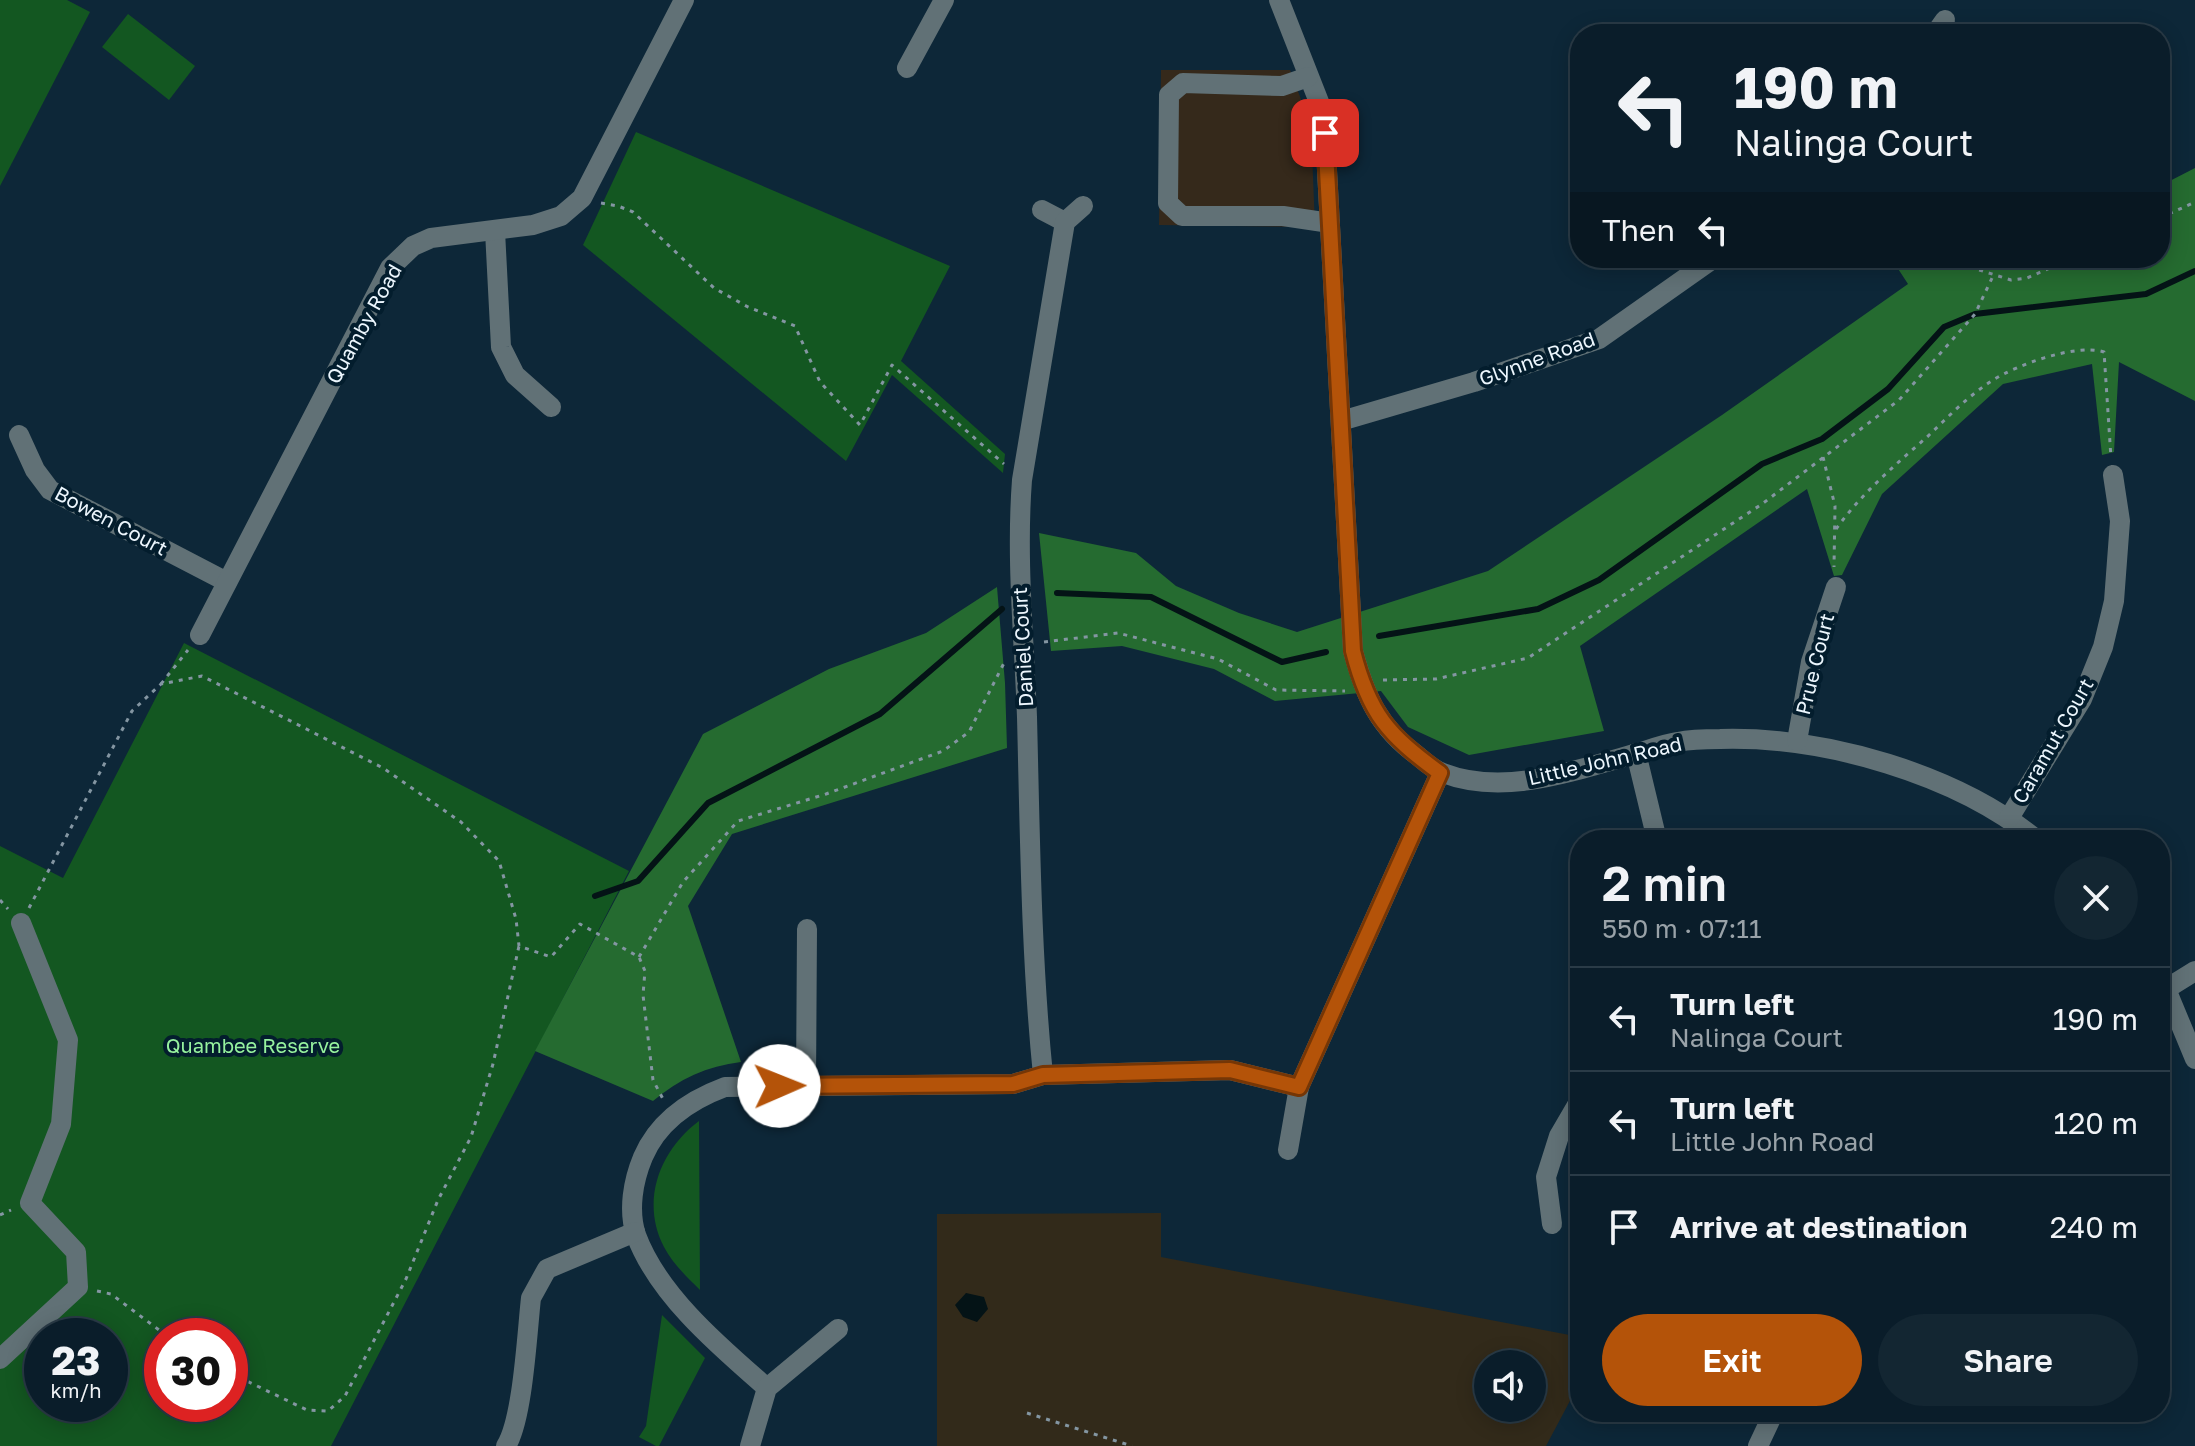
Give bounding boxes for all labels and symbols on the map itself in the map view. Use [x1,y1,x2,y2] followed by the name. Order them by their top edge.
[1291,99,1359,167] pin
[320,260,406,387] street label: Quamby Road
[1475,326,1598,390] street label: Glynne Road
[51,480,172,560] street label: Bowen Court
[1007,587,1037,708] street label: Daniel Court
[1790,611,1838,717] street label: Prue Court
[2007,674,2098,807] street label: Caramut Court
[1526,731,1684,789] street label: Little John Road
[166,1033,340,1057] park label: Quambee Reserve
[737,1044,821,1128] position arrow
[144,1318,248,1422] speed limit sign: 30

